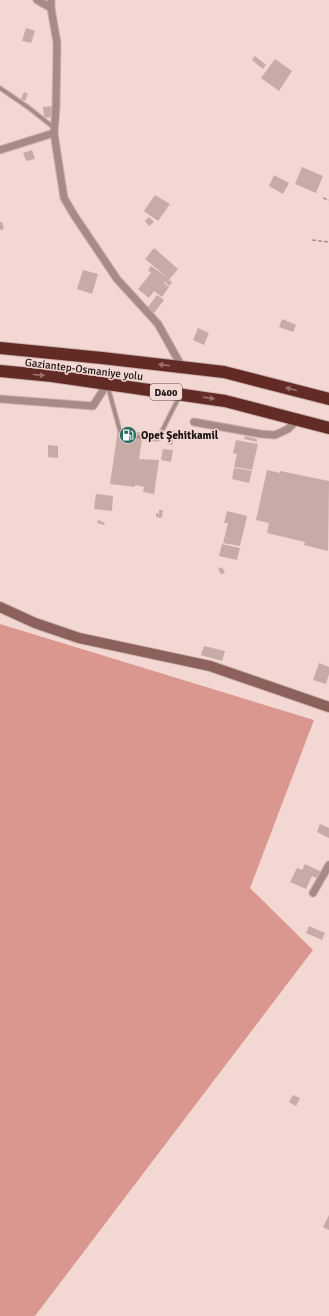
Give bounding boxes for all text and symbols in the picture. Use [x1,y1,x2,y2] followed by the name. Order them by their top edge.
[24,356,144,383] street label: Gaziantep-Osmaniye yolu
[158,362,170,368] one-way arrow
[33,372,45,378] one-way arrow
[150,384,182,400] road number: D400
[285,386,297,392] one-way arrow
[203,395,215,401] one-way arrow
[118,425,138,445] fuel station icon: Opet Şehitkamil
[141,429,219,442] place label: Opet Şehitkamil

